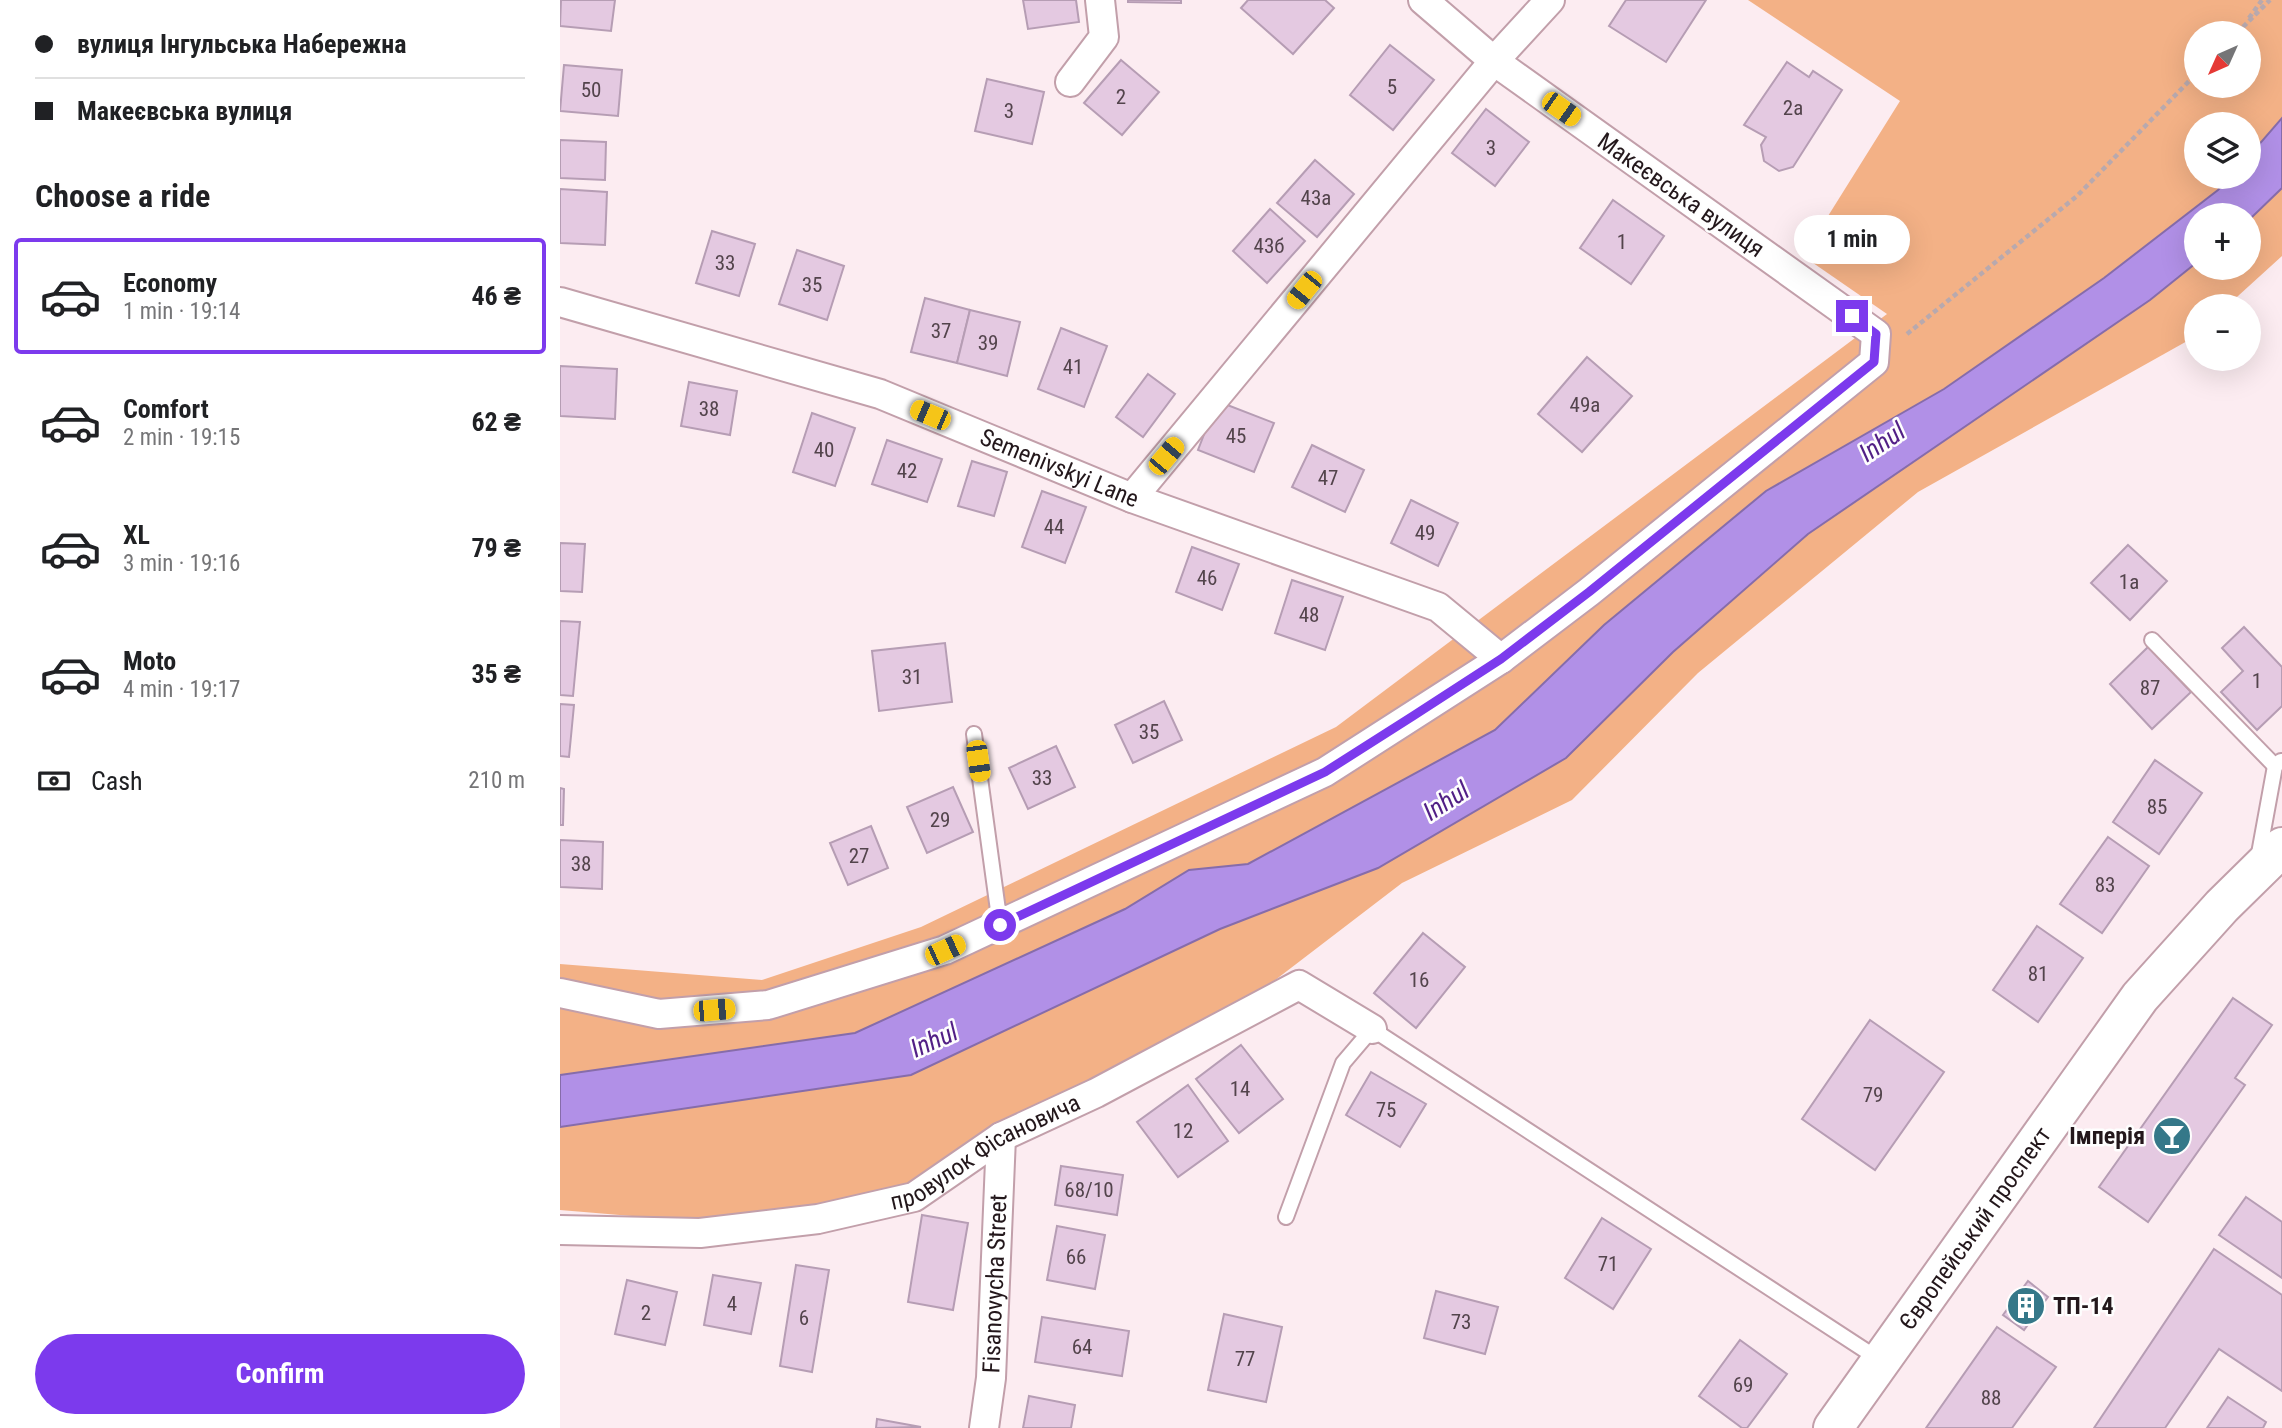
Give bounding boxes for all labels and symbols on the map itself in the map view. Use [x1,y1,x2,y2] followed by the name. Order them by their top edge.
[2184,21,2261,98] north arrow
[1387,75,1397,99] house number: 5
[581,78,601,102] house number: 50
[1116,85,1126,109] house number: 2
[1538,88,1585,130] car
[1783,96,1803,120] house number: 2а
[1004,99,1014,123] house number: 3
[1592,127,1770,263] street label: Макеєвська вулиця
[1486,136,1496,160] house number: 3
[1301,186,1331,210] house number: 43а
[1794,215,1910,264] callout: 1 min
[1617,230,1627,254] house number: 1
[1254,234,1284,258] house number: 43б
[715,251,735,275] house number: 33
[1283,267,1326,313] car
[802,273,822,297] house number: 35
[1836,300,1868,332] route end
[931,319,951,343] house number: 37
[978,331,998,355] house number: 39
[1063,355,1083,379] house number: 41
[1570,393,1600,417] house number: 49а
[699,397,719,421] house number: 38
[907,397,954,433] car
[1853,415,1912,468] water label: Inhul
[976,423,1142,513] street label: Semenivskyi Lane
[1226,424,1246,448] house number: 45
[1145,433,1188,479] car
[814,438,834,462] house number: 40
[897,459,917,483] house number: 42
[1318,466,1338,490] house number: 47
[1044,515,1064,539] house number: 44
[1415,521,1435,545] house number: 49
[1197,566,1217,590] house number: 46
[2119,570,2139,594] house number: 1а
[1299,603,1319,627] house number: 48
[902,665,922,689] house number: 31
[2252,669,2262,693] house number: 1
[2140,676,2160,700] house number: 87
[1139,720,1159,744] house number: 35
[965,739,992,783] car
[1032,766,1052,790] house number: 33
[1417,775,1476,827] water label: Inhul
[2147,795,2167,819] house number: 85
[930,808,950,832] house number: 29
[849,844,869,868] house number: 27
[571,852,591,876] house number: 38
[2095,873,2115,897] house number: 83
[984,909,1016,941] route start
[922,932,969,968] car
[2028,962,2048,986] house number: 81
[1409,968,1429,992] house number: 16
[693,998,736,1022] car
[906,1016,963,1064] water label: Inhul
[1230,1077,1250,1101] house number: 14
[1863,1083,1883,1107] house number: 79
[888,1088,1084,1216] street label: провулок Фісановича
[1376,1098,1396,1122] house number: 75
[2151,1115,2193,1157] bar icon: Імперія
[1173,1119,1193,1143] house number: 12
[1893,1122,2057,1335] street label: Європейський проспект
[2069,1122,2145,1150] place label: Імперія
[1064,1178,1114,1202] house number: 68/10
[977,1194,1013,1374] street label: Fisanovycha Street
[1066,1245,1086,1269] house number: 66
[1598,1252,1618,1276] house number: 71
[2005,1285,2047,1327] building icon: ТП-14
[727,1292,737,1316] house number: 4
[2053,1292,2114,1320] place label: ТП-14
[641,1301,651,1325] house number: 2
[799,1306,809,1330] house number: 6
[1451,1310,1471,1334] house number: 73
[1072,1335,1092,1359] house number: 64
[1235,1347,1255,1371] house number: 77
[1733,1373,1753,1397] house number: 69
[1981,1386,2001,1410] house number: 88

